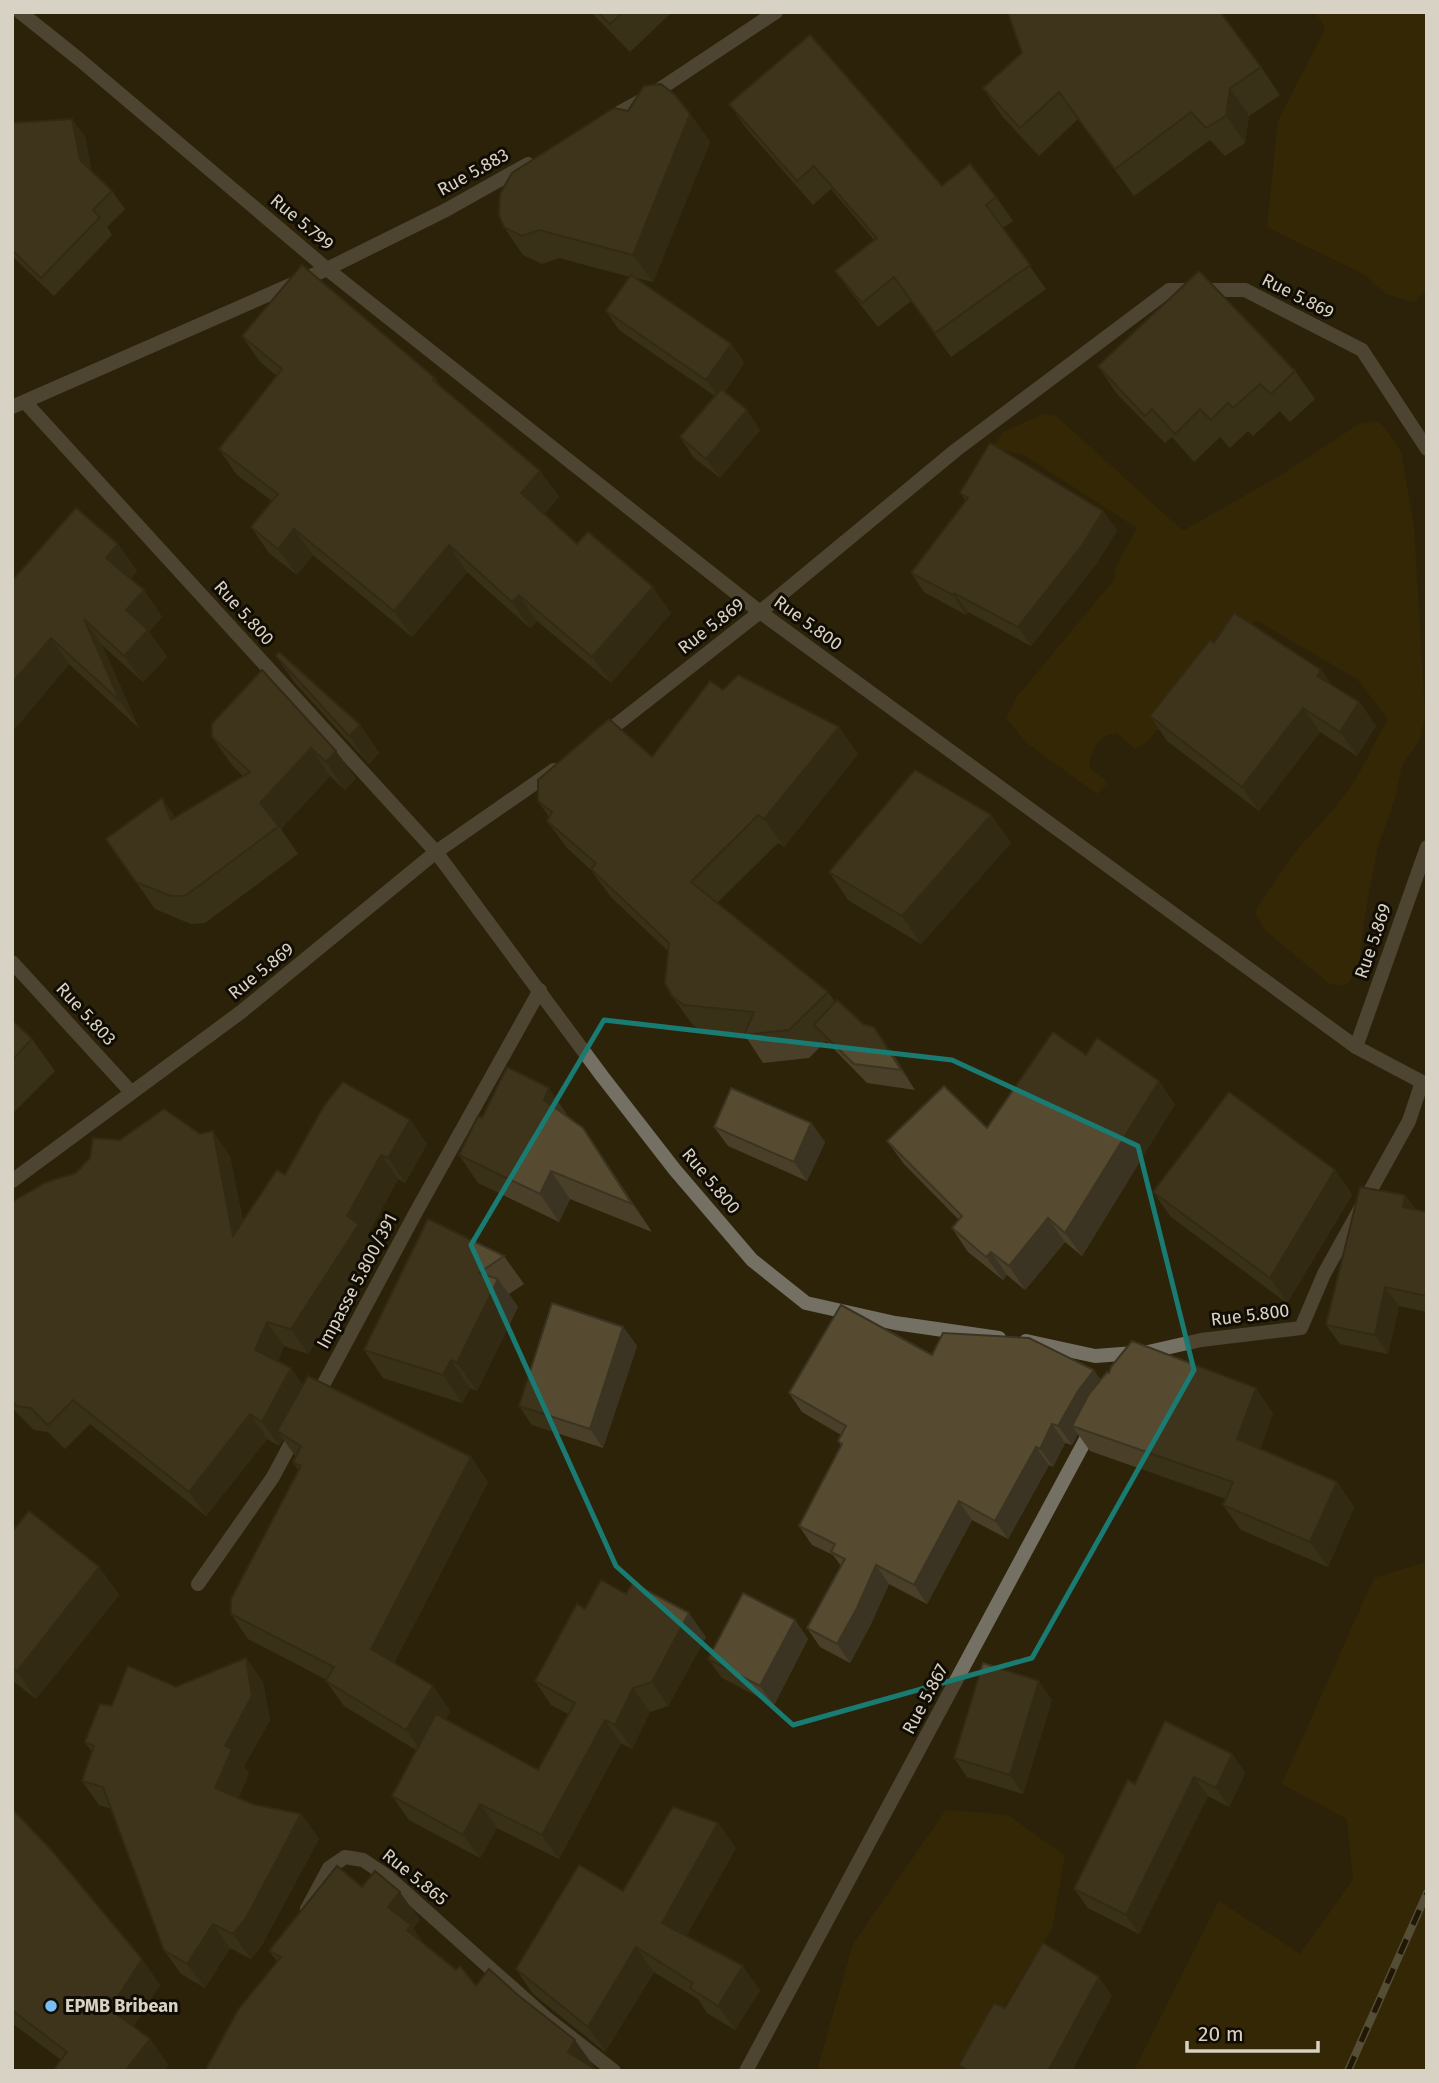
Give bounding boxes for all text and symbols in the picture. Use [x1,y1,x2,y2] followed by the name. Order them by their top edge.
[434,143,512,201] street label: Rue 5.883
[266,189,338,255] street label: Rue 5.799
[1258,268,1338,324] street label: Rue 5.869
[209,576,279,650] street label: Rue 5.800
[769,591,847,655] street label: Rue 5.800
[674,593,748,659] street label: Rue 5.869
[1350,901,1396,981] street label: Rue 5.869
[224,938,298,1004] street label: Rue 5.869
[51,978,121,1050] street label: Rue 5.803
[677,1144,745,1218] street label: Rue 5.800
[312,1210,402,1352] street label: Impasse 5.800/391
[1209,1299,1291,1331] street label: Rue 5.800
[897,1660,953,1738] street label: Rue 5.867
[378,1844,452,1910] street label: Rue 5.865
[65,1995,178,2017] place label: EPMB Bribean
[43,1998,59,2014] marker: EPMB Bribean
[1187,2010,1318,2054] scale bar
[1198,2021,1244,2047] text: 20 m

